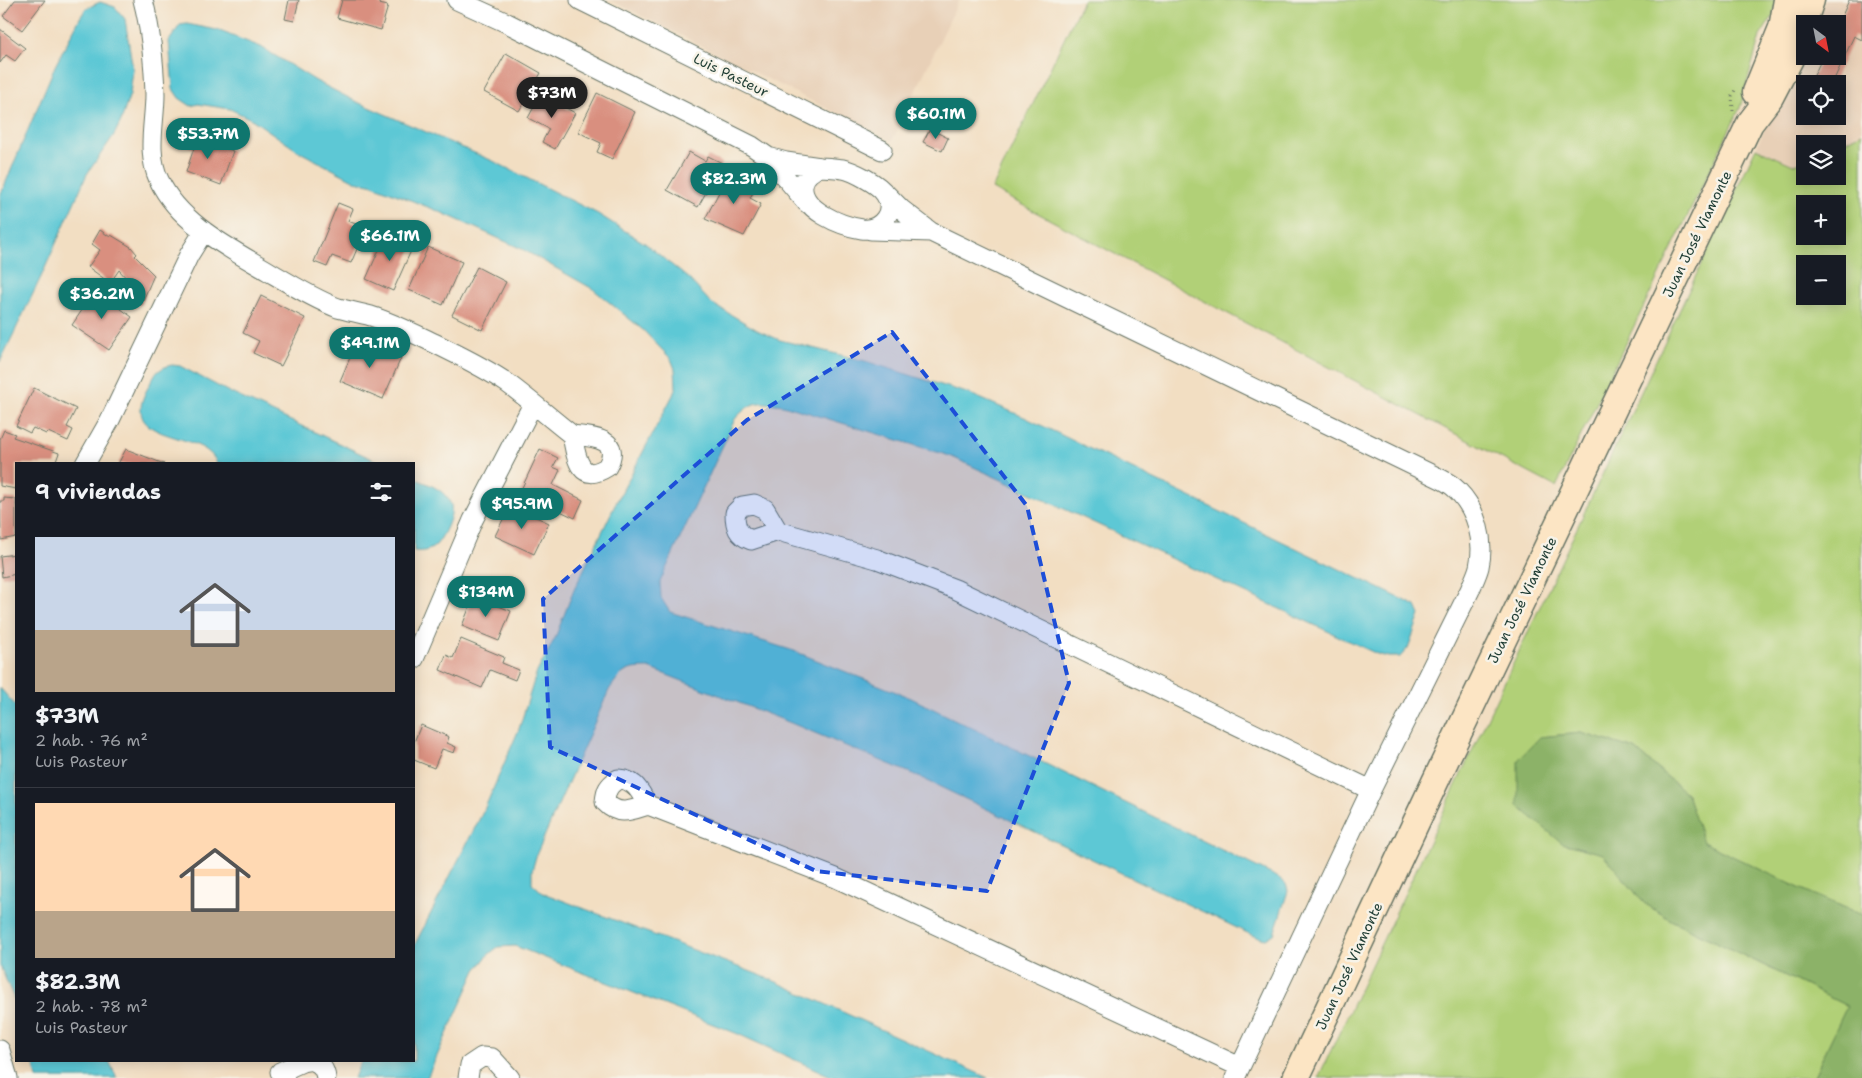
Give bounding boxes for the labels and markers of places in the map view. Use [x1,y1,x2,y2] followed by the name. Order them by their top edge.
[522,76,582,119] pin: $73M
[895,98,977,140] pin: $60.1M
[167,118,249,160] pin: $53.7M
[693,162,775,205] pin: $82.3M
[349,220,431,262] pin: $66.1M
[61,278,143,320] pin: $36.2M
[329,326,411,369] pin: $49.1M
[481,488,563,530] pin: $95.9M
[451,576,521,618] pin: $134M

